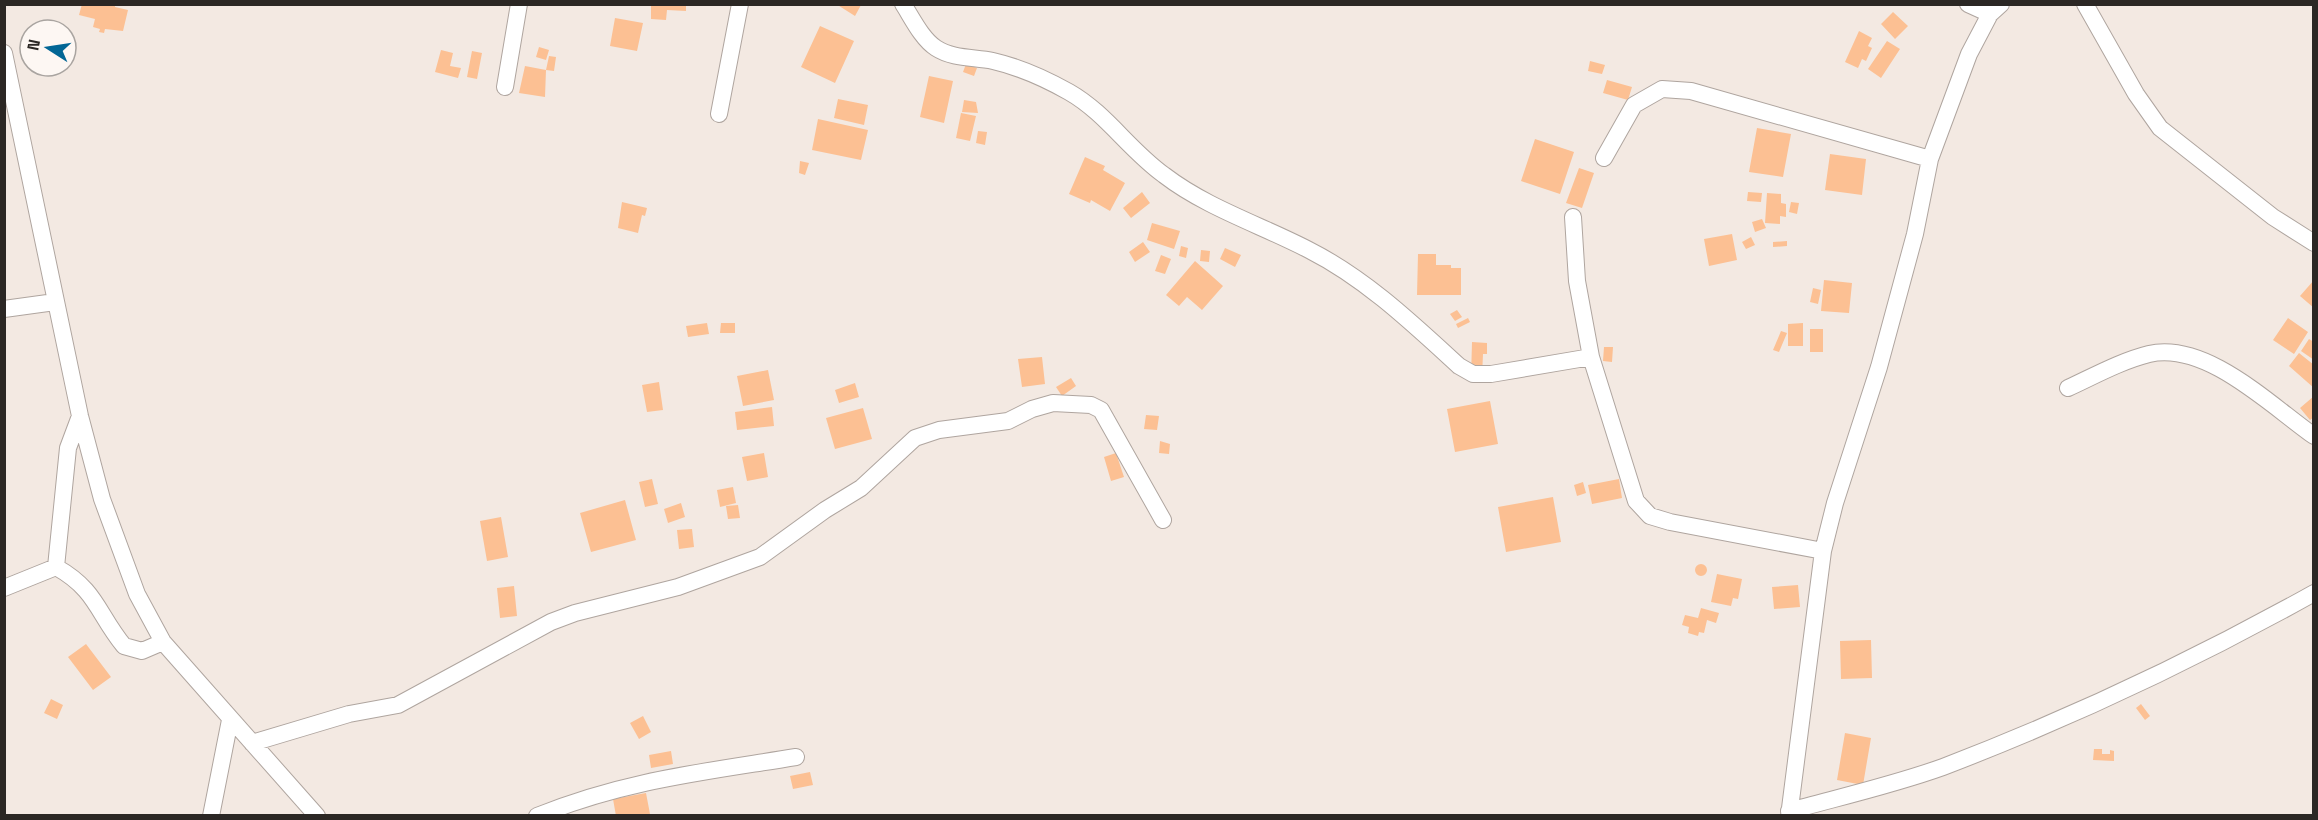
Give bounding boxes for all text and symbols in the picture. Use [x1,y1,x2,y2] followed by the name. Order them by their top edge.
[18,18,78,78] north arrow
[22,38,45,52] text: N

